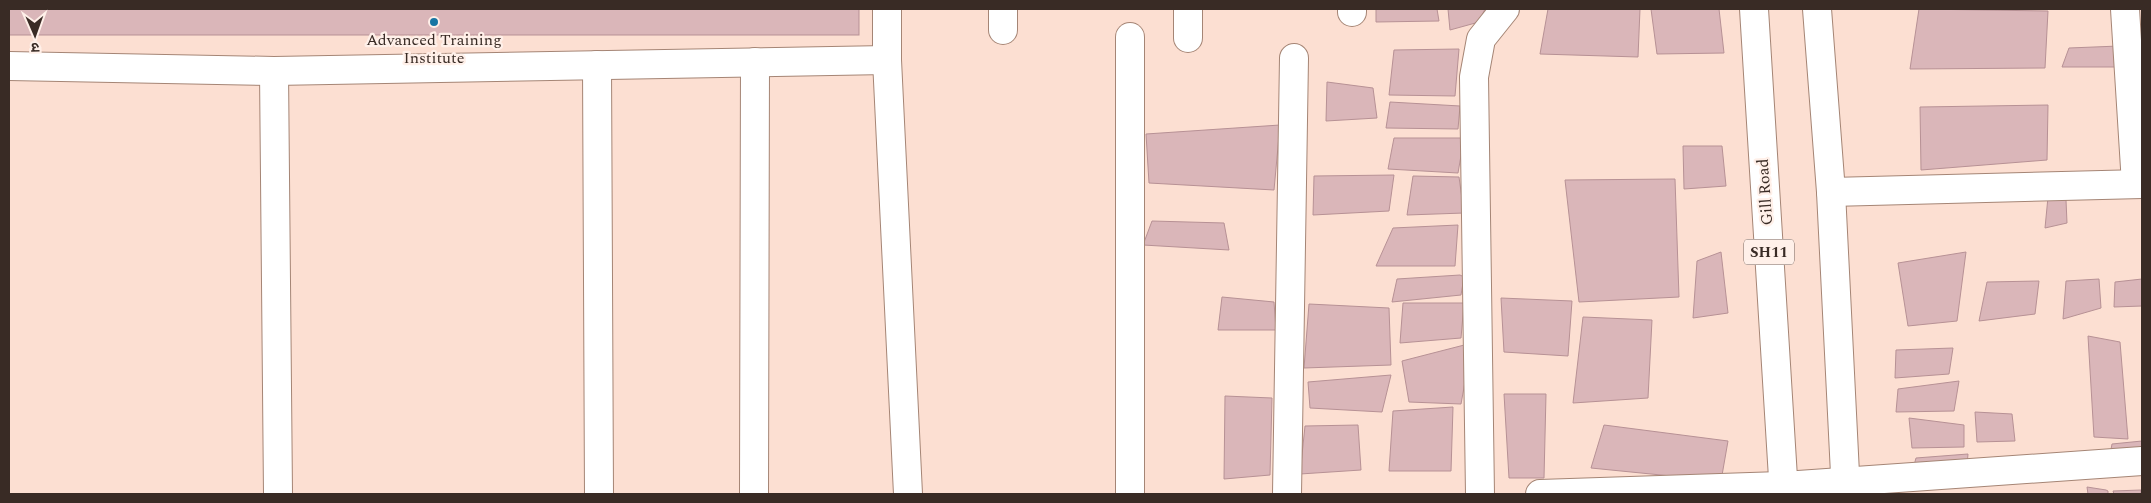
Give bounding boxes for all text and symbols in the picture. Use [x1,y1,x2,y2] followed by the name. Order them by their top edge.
[10,10,60,60] north arrow
[428,16,440,28] marker: Advanced Training Institute
[366,28,502,70] place label: Advanced Training Institute
[30,37,40,58] text: उ
[1751,158,1779,226] street label: Gill Road
[1744,240,1794,264] road number: SH11

